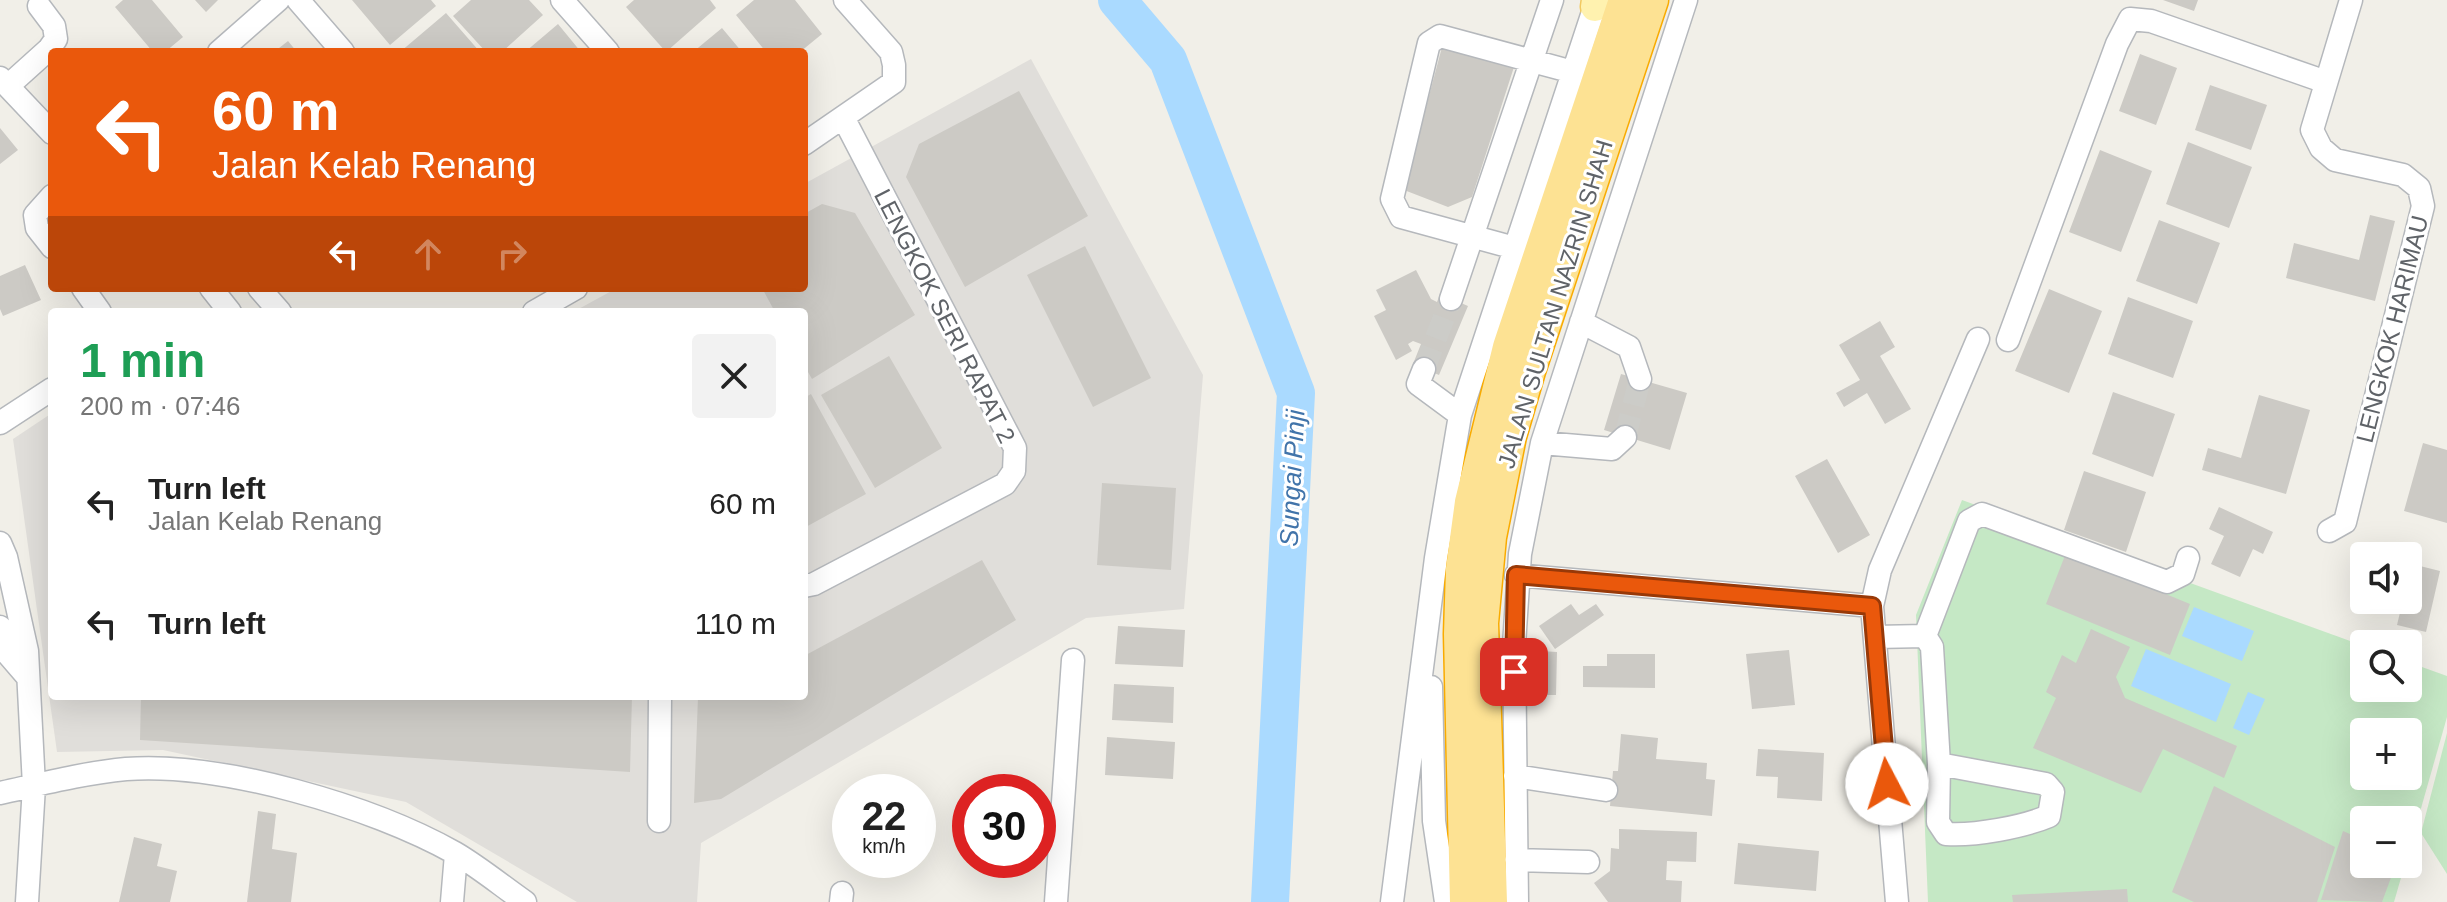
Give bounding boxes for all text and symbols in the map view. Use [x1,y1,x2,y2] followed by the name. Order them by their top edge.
[212,79,340,142] text: 60 m
[80,80,184,184] icon: left
[1492,137,1618,471] street label: JALAN SULTAN NAZRIN SHAH
[212,145,536,186] text: Jalan Kelab Renang
[869,184,1021,448] street label: LENGKOK SERI RAPAT 2
[2351,213,2433,445] street label: LENGKOK HARIMAU
[322,232,366,276] icon: left
[406,232,450,276] icon: ahead
[490,232,534,276] icon: right
[80,334,205,387] text: 1 min
[692,334,776,418] button: close
[80,391,240,421] text: 200 m · 07:46
[1273,407,1311,547] water label: Sungai Pinji
[148,472,266,505] text: Turn left
[80,482,124,526] icon: left
[709,487,776,520] text: 60 m
[148,506,382,536] text: Jalan Kelab Renang
[2350,542,2422,878] map controls
[2350,542,2422,614] button: sound
[80,602,124,646] icon: left
[148,607,266,640] text: Turn left
[695,607,776,640] text: 110 m
[2350,630,2422,702] button: search
[1480,638,1548,706] pin
[1492,650,1536,694] icon: arrive
[2350,718,2422,790] button: +
[1845,742,1929,826] position arrow
[952,774,1056,878] speed limit sign: 30
[862,794,906,838] text: 22
[2350,806,2422,878] button: −
[862,835,906,857] text: km/h

